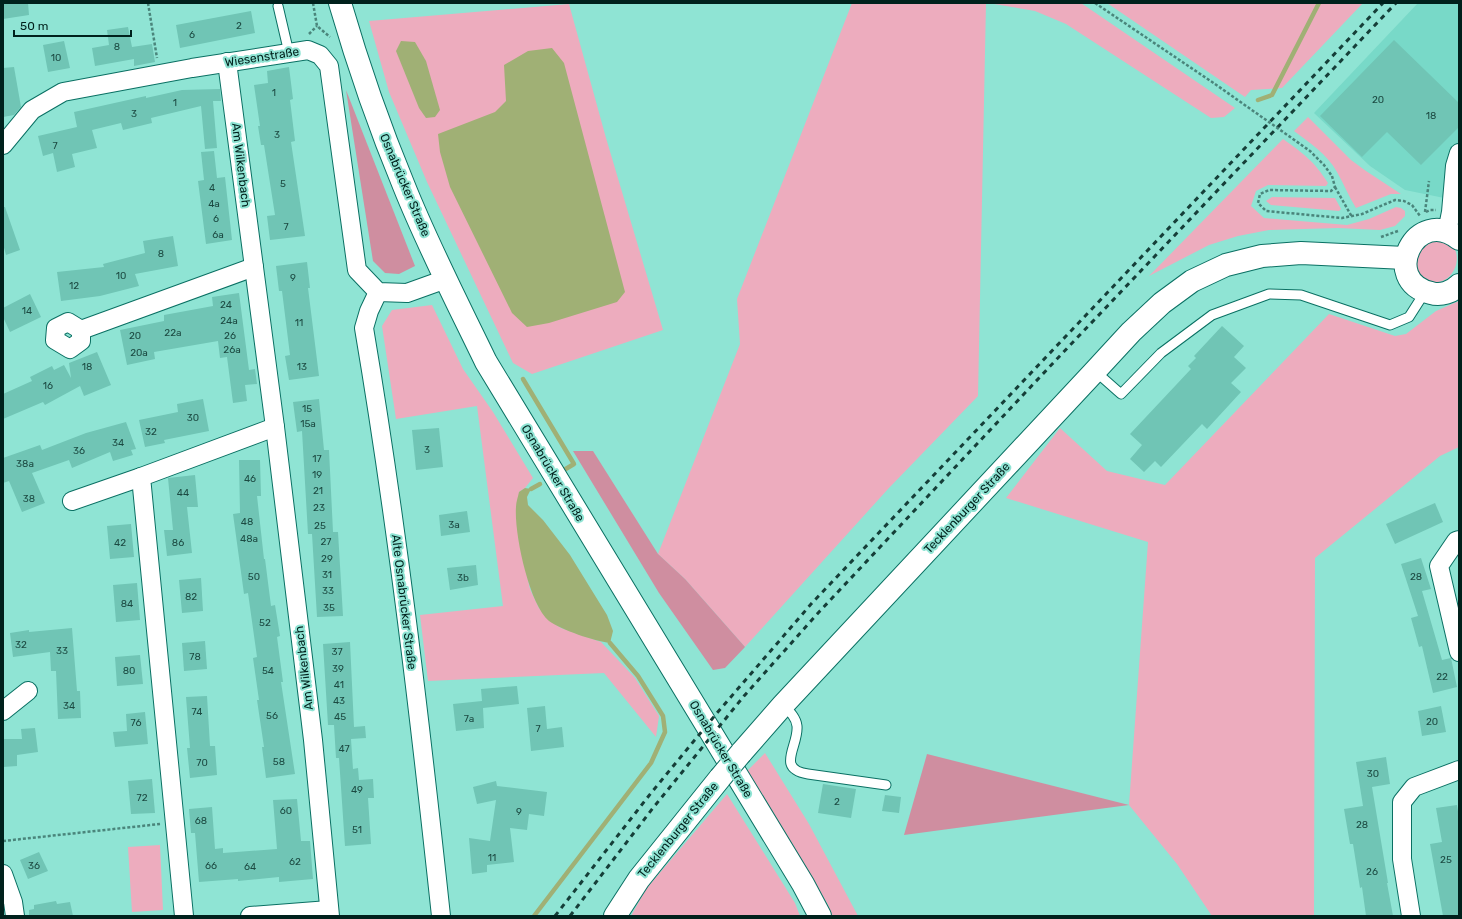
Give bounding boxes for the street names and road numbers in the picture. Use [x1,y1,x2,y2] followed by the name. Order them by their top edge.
[224,44,300,70] street label: Wiesenstraße
[229,122,253,208] street label: Am Wilkenbach
[377,131,433,239] street label: Osnabrücker Straße
[519,422,588,524] street label: Osnabrücker Straße
[921,459,1013,556] street label: Tecklenburger Straße
[389,534,419,671] street label: Alte Osnabrücker Straße
[292,625,316,711] street label: Am Wilkenbach
[687,698,756,800] street label: Osnabrücker Straße
[635,779,721,881] street label: Tecklenburger Straße

